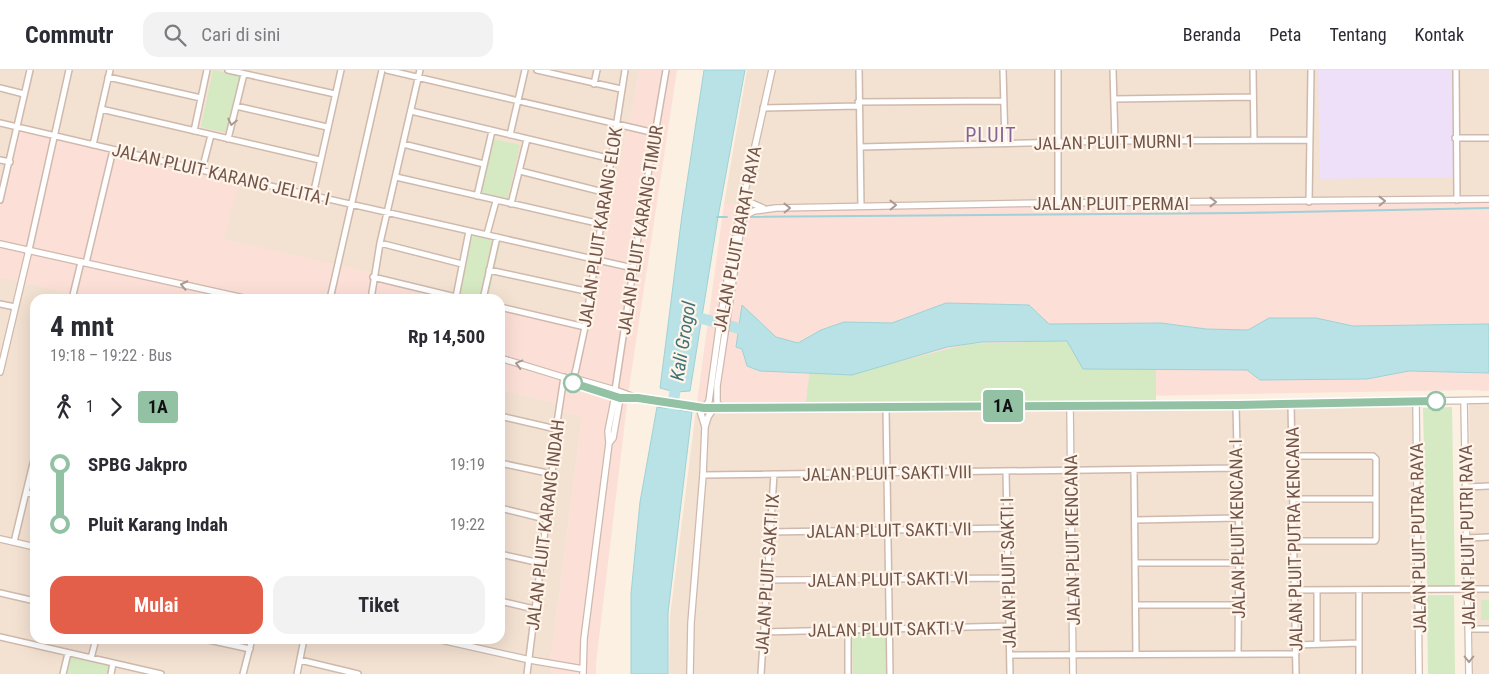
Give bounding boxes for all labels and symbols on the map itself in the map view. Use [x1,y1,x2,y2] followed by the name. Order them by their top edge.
[227,118,238,127] one-way arrow
[613,123,667,336] street label: JALAN PLUIT KARANG TIMUR
[965,123,1017,147] district label: PLUIT
[574,125,626,329] street label: JALAN PLUIT KARANG ELOK
[1033,130,1195,154] street label: JALAN PLUIT MURNI 1
[110,139,332,209] street label: JALAN PLUIT KARANG JELITA I
[709,144,765,334] street label: JALAN PLUIT BARAT RAYA
[1033,193,1189,214] street label: JALAN PLUIT PERMAI
[1378,196,1386,206] one-way arrow
[1210,197,1217,207] one-way arrow
[889,200,897,211] one-way arrow
[784,203,791,213] one-way arrow
[179,280,188,290] one-way arrow
[665,299,701,382] water label: Kali Grogol
[515,359,523,369] one-way arrow
[563,373,583,393] unlabelled marker
[980,390,1026,422] line badge: 1A
[1426,391,1446,411] unlabelled marker
[522,418,568,632] street label: JALAN PLUIT KARANG INDAH
[1282,426,1306,651] street label: JALAN PLUIT PUTRA KENCANA
[1225,439,1249,619] street label: JALAN PLUIT KENCANA I
[1406,442,1430,633] street label: JALAN PLUIT PUTRA RAYA
[1455,444,1479,629] street label: JALAN PLUIT PUTRI RAYA
[1060,454,1084,626] street label: JALAN PLUIT KENCANA
[802,461,972,485] street label: JALAN PLUIT SAKTI VIII
[751,493,783,655] street label: JALAN PLUIT SAKTI IX
[996,497,1020,649] street label: JALAN PLUIT SAKTI I
[806,518,972,542] street label: JALAN PLUIT SAKTI VII
[807,567,969,591] street label: JALAN PLUIT SAKTI VI
[808,617,964,641] street label: JALAN PLUIT SAKTI V
[1464,656,1474,663] one-way arrow

